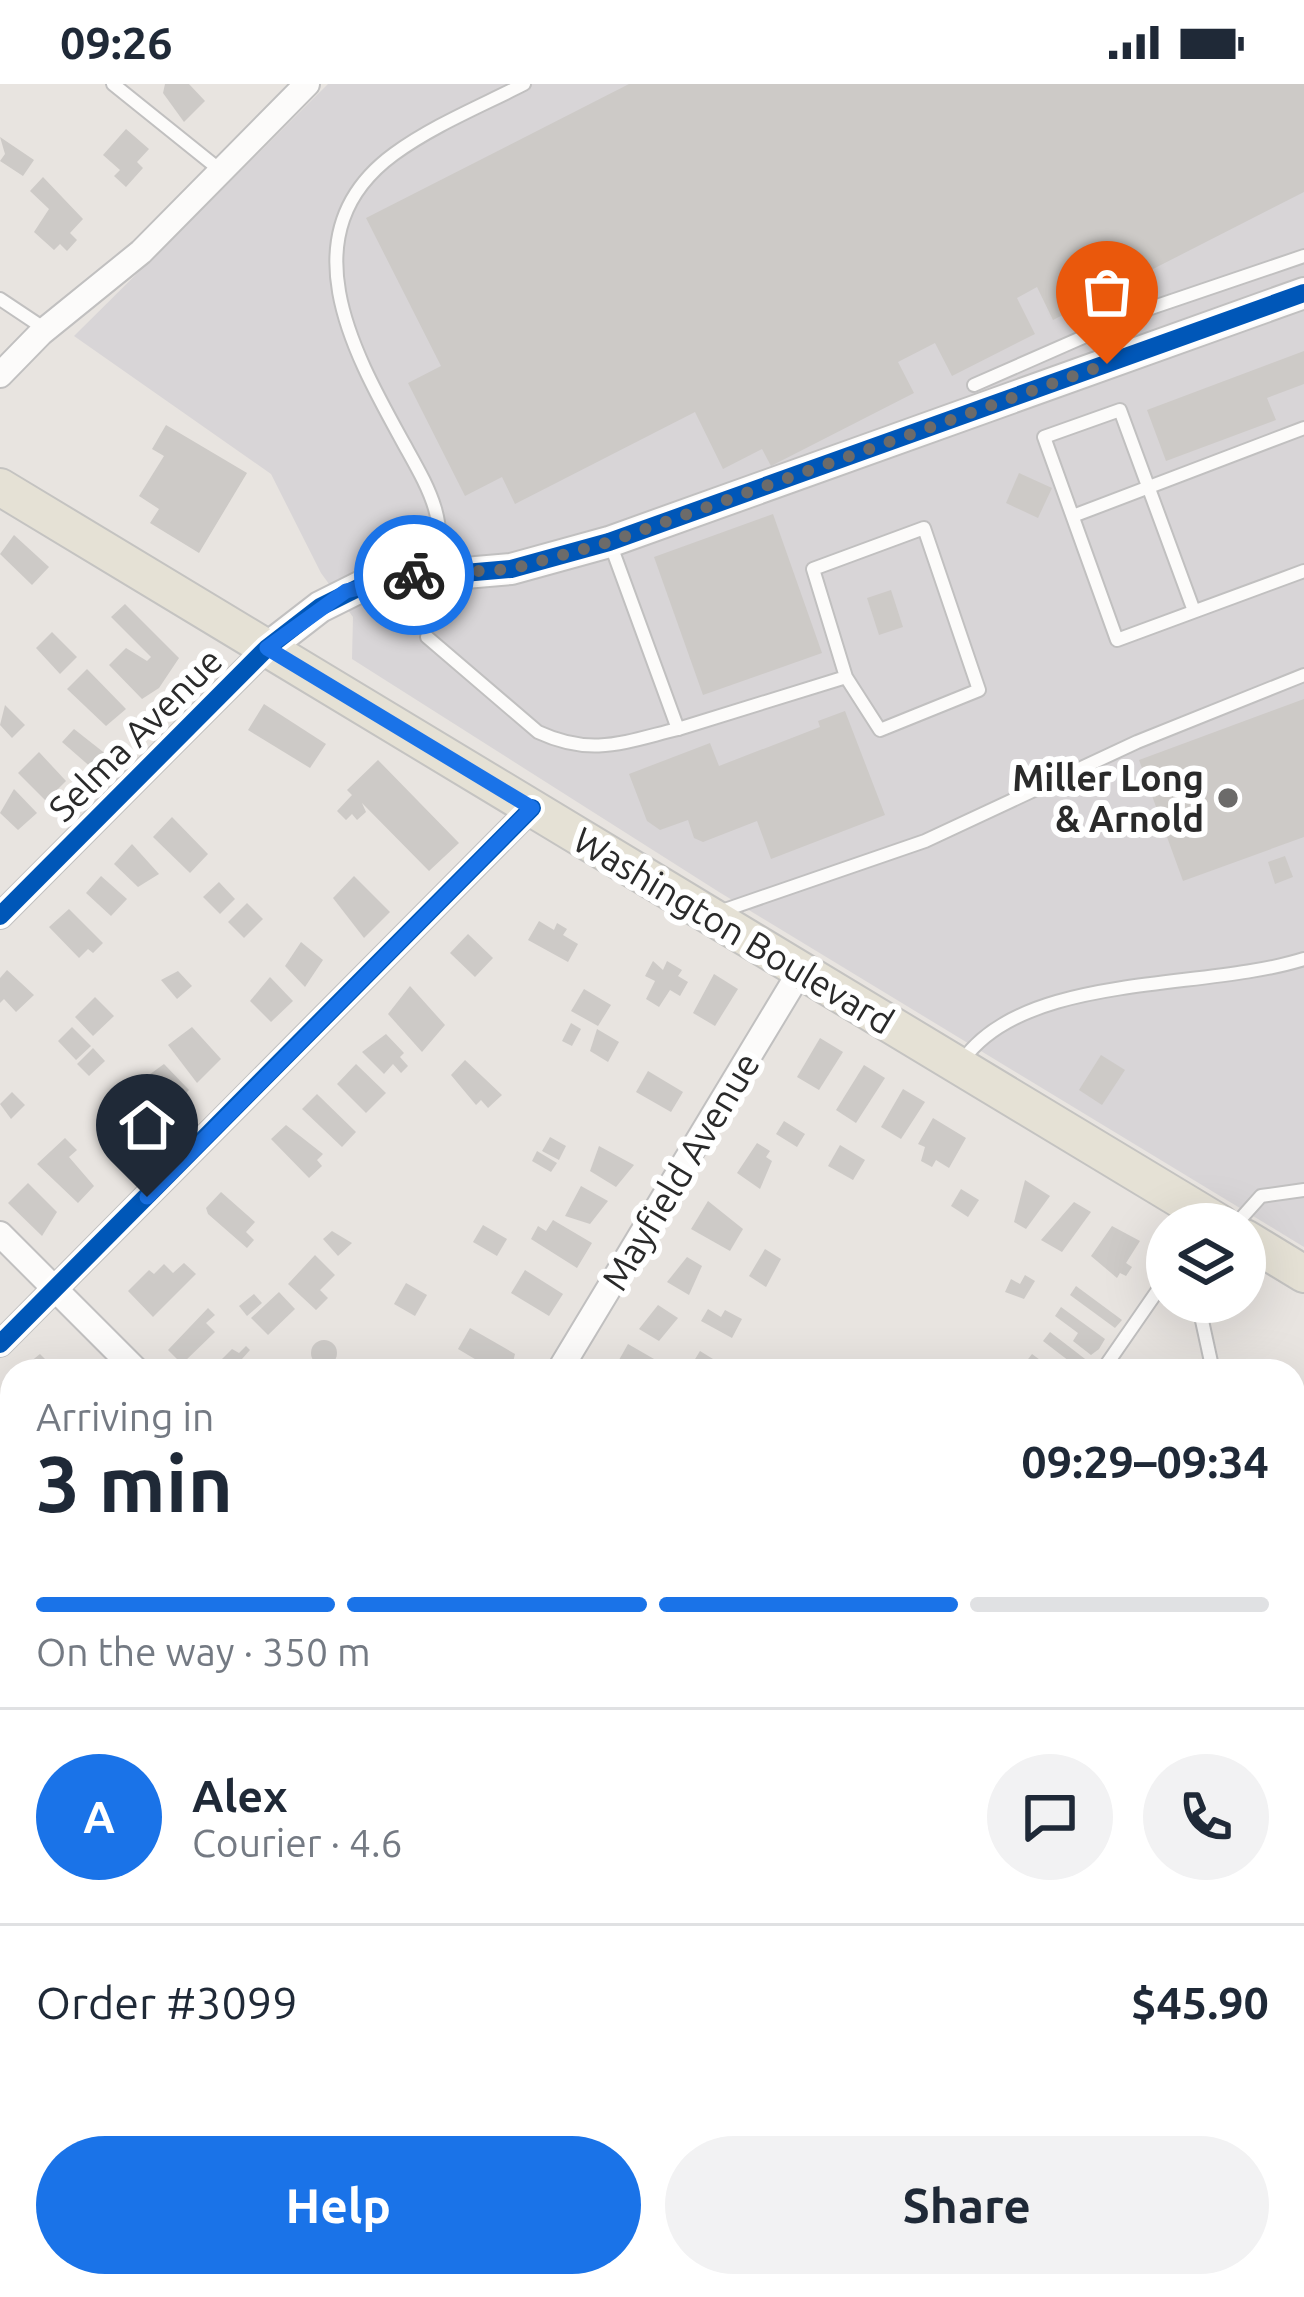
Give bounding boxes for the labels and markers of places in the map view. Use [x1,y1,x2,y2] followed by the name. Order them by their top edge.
[1056,241,1158,364] pin
[1012,757,1204,839] place label: Miller Long & Arnold
[1215,785,1241,811] marker: Miller Long & Arnold
[96,1074,198,1197] pin

